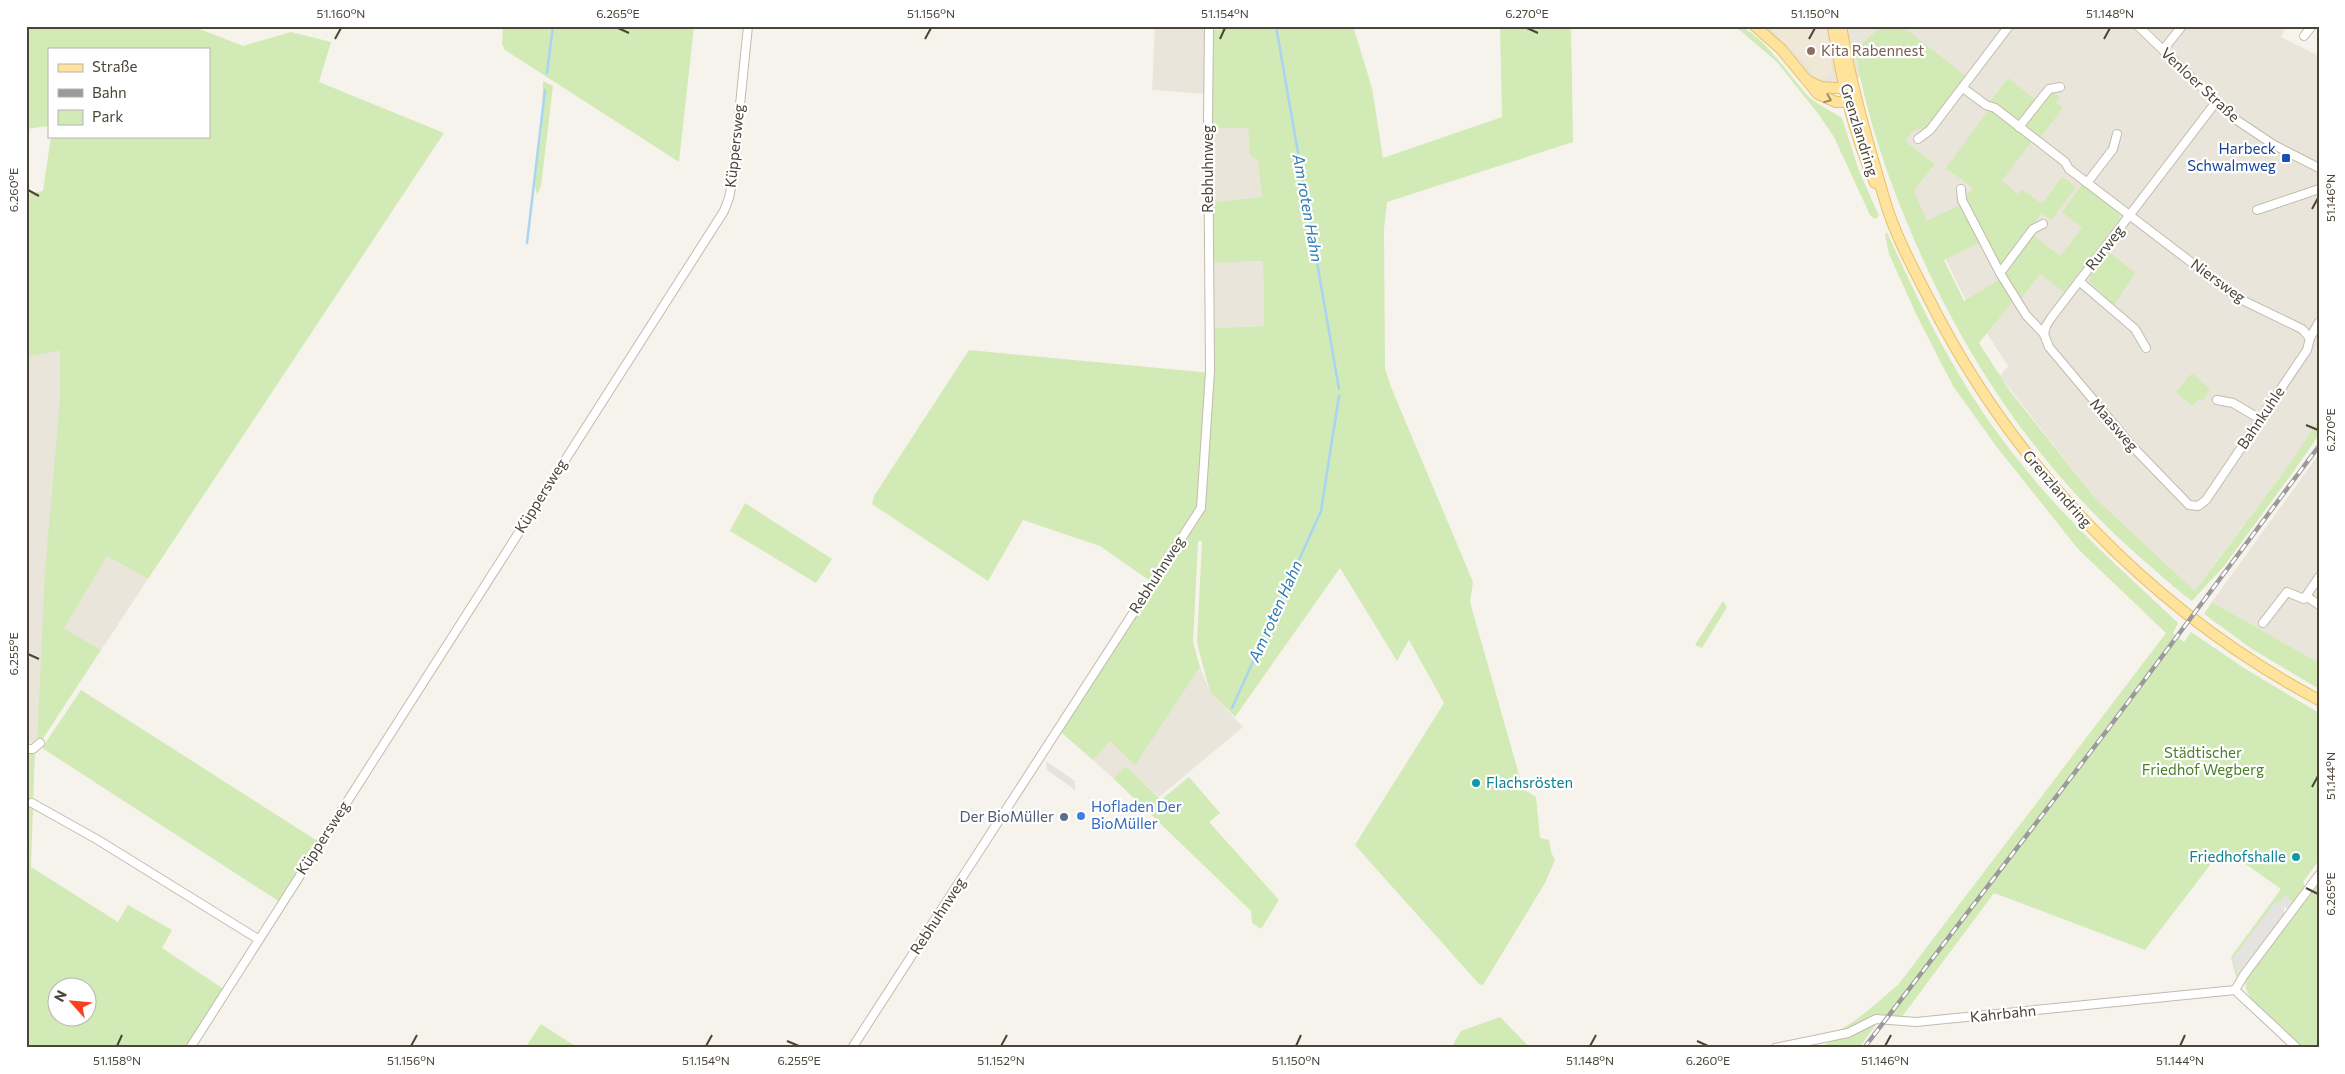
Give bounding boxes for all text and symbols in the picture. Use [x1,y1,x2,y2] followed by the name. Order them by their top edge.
[317,6,365,20] text: 51.160°N
[596,6,640,20] text: 6.265°E
[907,6,955,20] text: 51.156°N
[1201,6,1249,20] text: 51.154°N
[1505,6,1549,20] text: 6.270°E
[1791,6,1839,20] text: 51.150°N
[2086,6,2134,20] text: 51.148°N
[1821,41,1924,59] place label: Kita Rabennest
[2158,43,2244,125] street label: Venloer Straße
[1805,45,1817,57] marker: Kita Rabennest
[48,48,210,138] legend
[92,57,138,75] text: Straße
[1837,81,1883,178] street label: Grenzlandring
[92,83,127,101] text: Bahn
[1823,93,1832,103] one-way arrow
[721,103,747,189] street label: Küppersweg
[92,107,123,125] text: Park
[1198,125,1216,213] street label: Rebhuhnweg
[2187,139,2276,174] place label: Harbeck Schwalmweg
[1289,151,1327,263] water label: Am roten Hahn
[2280,152,2292,164] marker: Harbeck Schwalmweg
[6,168,20,212] text: 6.260°E
[2323,174,2337,222] text: 51.146°N
[2081,221,2127,273] street label: Rurweg
[2188,254,2249,306] street label: Niersweg
[2233,383,2288,452] street label: Bahnkuhle
[2087,394,2143,455] street label: Maasweg
[2323,408,2337,452] text: 6.270°E
[2019,446,2096,531] street label: Grenzlandring
[510,455,570,536] street label: Küppersweg
[1125,533,1188,616] street label: Rebhuhnweg
[1243,557,1305,666] water label: Am roten Hahn
[6,632,20,676] text: 6.255°E
[2142,743,2264,778] park label: Städtischer Friedhof Wegberg
[2323,752,2337,800] text: 51.144°N
[1486,773,1573,791] place label: Flachsrösten
[1470,777,1482,789] marker: Flachsrösten
[292,797,353,878] street label: Küppersweg
[1091,797,1182,832] place label: Hofladen Der BioMüller
[959,807,1054,825] place label: Der BioMüller
[1075,810,1087,822] marker: Hofladen Der BioMüller
[1058,811,1070,823] marker: Der BioMüller
[2189,847,2286,865] place label: Friedhofshalle
[2290,851,2302,863] marker: Friedhofshalle
[2323,872,2337,916] text: 6.265°E
[906,874,969,957] street label: Rebhuhnweg
[48,976,98,1026] north arrow
[50,987,70,1004] text: N
[1969,1001,2037,1025] street label: Kahrbahn
[93,1053,141,1067] text: 51.158°N
[387,1053,435,1067] text: 51.156°N
[682,1053,730,1067] text: 51.154°N
[777,1053,821,1067] text: 6.255°E
[977,1053,1025,1067] text: 51.152°N
[1272,1053,1320,1067] text: 51.150°N
[1566,1053,1614,1067] text: 51.148°N
[1686,1053,1730,1067] text: 6.260°E
[1861,1053,1909,1067] text: 51.146°N
[2156,1053,2204,1067] text: 51.144°N

